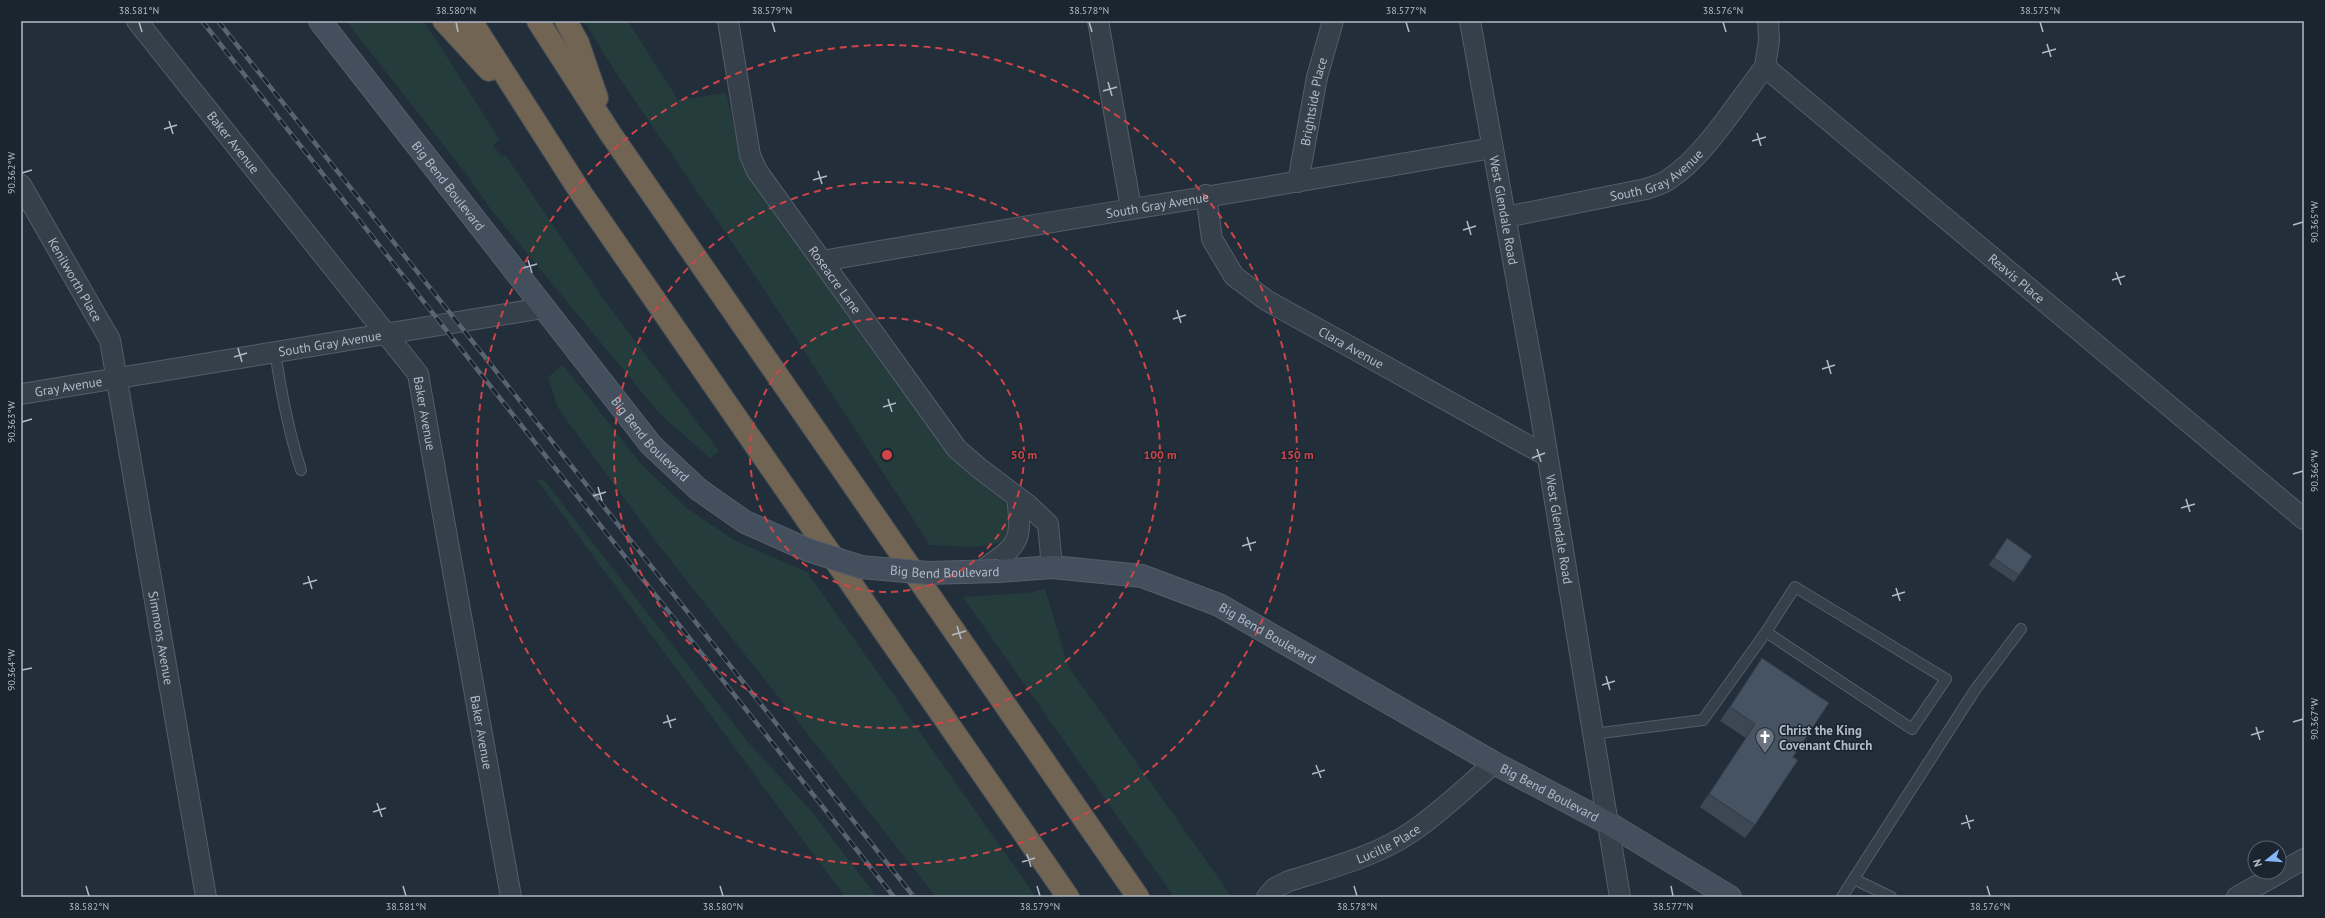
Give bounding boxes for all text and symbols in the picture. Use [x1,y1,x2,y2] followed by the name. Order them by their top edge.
[119,4,159,17] text: 38.581°N
[436,4,476,17] text: 38.580°N
[752,4,792,17] text: 38.579°N
[1069,4,1109,17] text: 38.578°N
[1386,4,1426,17] text: 38.577°N
[1703,4,1743,17] text: 38.576°N
[2020,4,2060,17] text: 38.575°N
[1297,55,1331,147] street label: Brightside Place
[203,108,263,177] street label: Baker Avenue
[408,138,489,234] street label: Big Bend Boulevard
[1608,146,1707,205] street label: South Gray Avenue
[5,151,18,194] text: 90.362°W
[1485,154,1522,266] street label: West Glendale Road
[1105,188,1210,222] street label: South Gray Avenue
[2308,200,2321,243] text: 90.365°W
[44,235,106,325] street label: Kenilworth Place
[805,243,865,317] street label: Roseacre Lane
[1985,250,2048,307] street label: Reavis Place
[1315,323,1387,373] street label: Clara Avenue
[277,327,383,360] street label: South Gray Avenue
[33,373,103,401] street label: Gray Avenue
[410,375,439,452] street label: Baker Avenue
[607,393,693,486] street label: Big Bend Boulevard
[5,400,18,443] text: 90.363°W
[1011,447,1037,462] text: 50 m
[1143,447,1177,462] text: 100 m
[1280,447,1314,462] text: 150 m
[880,448,894,462] centre of rings
[2308,449,2321,492] text: 90.366°W
[1542,473,1576,585] street label: West Glendale Road
[889,562,1000,582] street label: Big Bend Boulevard
[144,590,177,686] street label: Simmons Avenue
[1216,599,1319,668] street label: Big Bend Boulevard
[5,648,18,691] text: 90.364°W
[466,694,496,771] street label: Baker Avenue
[2308,697,2321,740] text: 90.367°W
[1779,722,1872,754] place label: Christ the King Covenant Church
[1754,726,1776,754] church icon: Christ the King Covenant Church
[1497,760,1602,826] street label: Big Bend Boulevard
[1354,820,1424,868] street label: Lucille Place
[2247,840,2287,880] north arrow
[2250,857,2265,868] text: N
[69,900,109,913] text: 38.582°N
[386,900,426,913] text: 38.581°N
[703,900,743,913] text: 38.580°N
[1020,900,1060,913] text: 38.579°N
[1337,900,1377,913] text: 38.578°N
[1653,900,1693,913] text: 38.577°N
[1970,900,2010,913] text: 38.576°N

